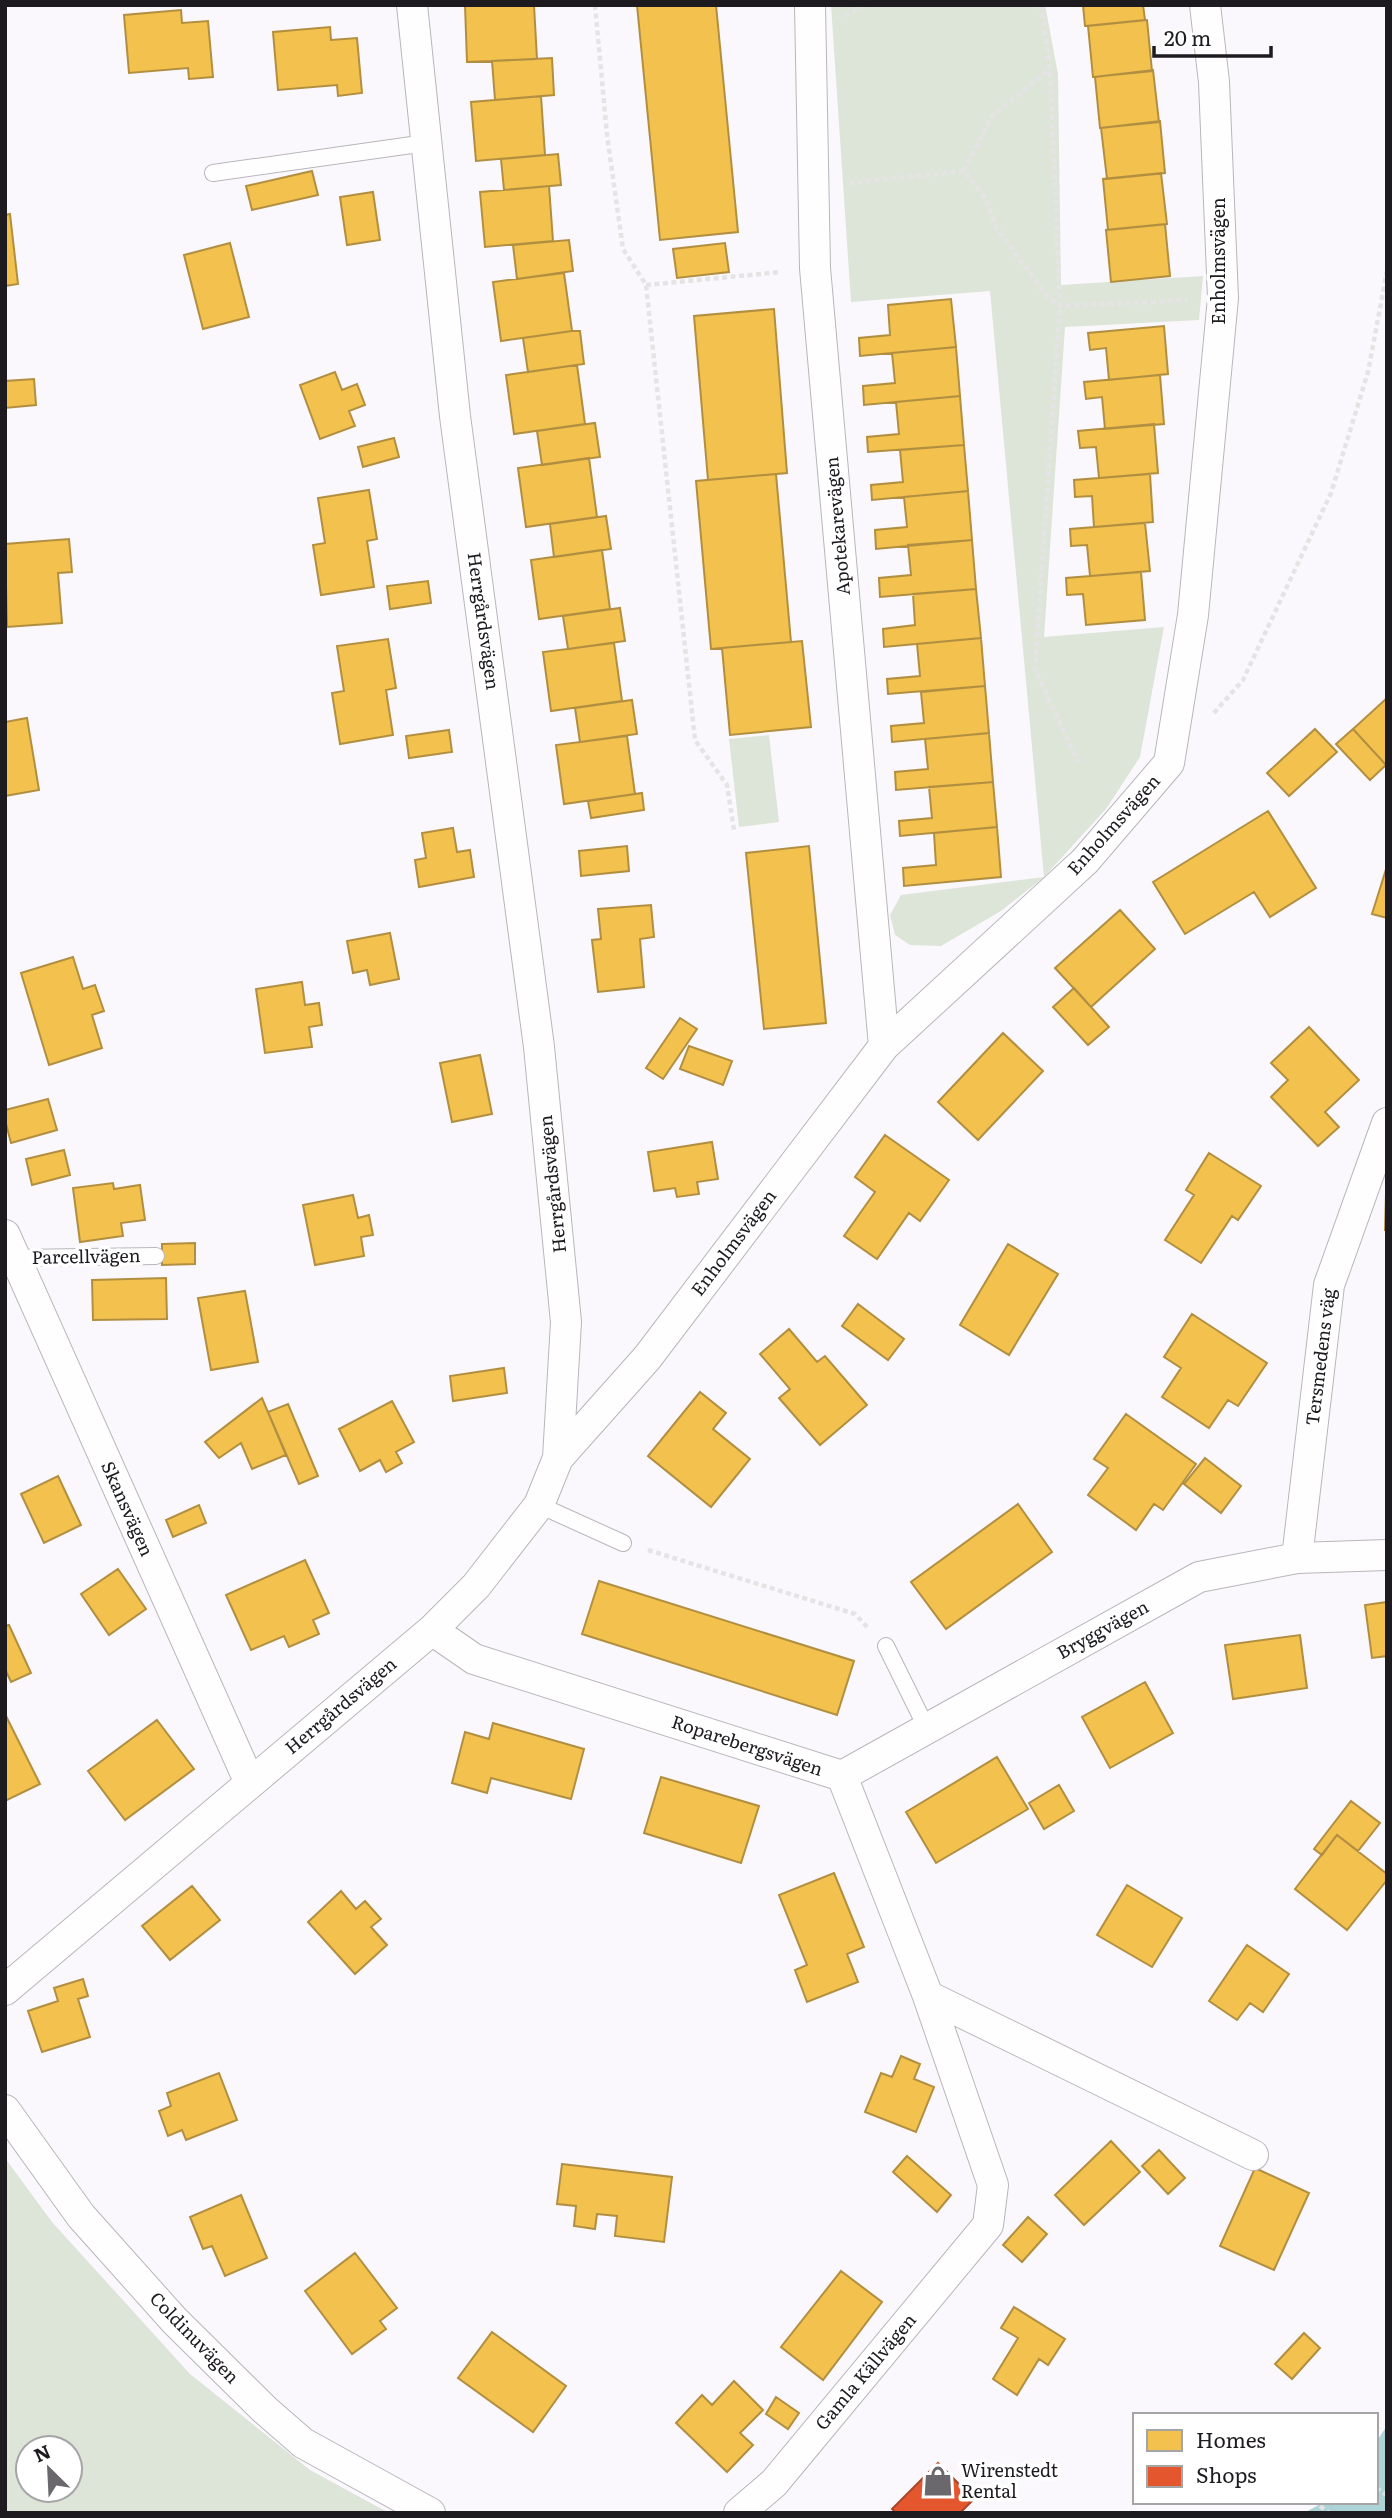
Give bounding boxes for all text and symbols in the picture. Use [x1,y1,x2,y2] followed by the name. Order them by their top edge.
[1154,14,1271,58] scale bar
[1164,21,1211,52] text: 20 m
[1204,197,1231,325] street label: Enholmsvägen
[817,456,856,597] street label: Apotekarevägen
[461,550,508,691] street label: Herrgårdsvägen
[1060,768,1166,880] street label: Enholmsvägen
[531,1114,572,1255] street label: Herrgårdsvägen
[684,1183,782,1301] street label: Enholmsvägen
[31,1241,141,1270] street label: Parcellvägen
[1298,1286,1341,1427] street label: Tersmedens väg
[95,1456,161,1560] street label: Skansvägen
[1051,1592,1153,1665] street label: Bryggvägen
[278,1650,402,1760] street label: Herrgårdsvägen
[668,1707,827,1782] street label: Roparebergsvägen
[144,2285,246,2389] street label: Coldinuvägen
[808,2307,922,2435] street label: Gamla Källvägen
[1133,2413,1378,2504] legend
[1196,2423,1266,2454] text: Homes
[14,2434,84,2504] north arrow
[29,2437,55,2469] text: N
[961,2456,1059,2504] place label: Wirenstedt Rental
[1196,2458,1257,2489] text: Shops
[921,2464,955,2498] shop icon: Wirenstedt Rental

